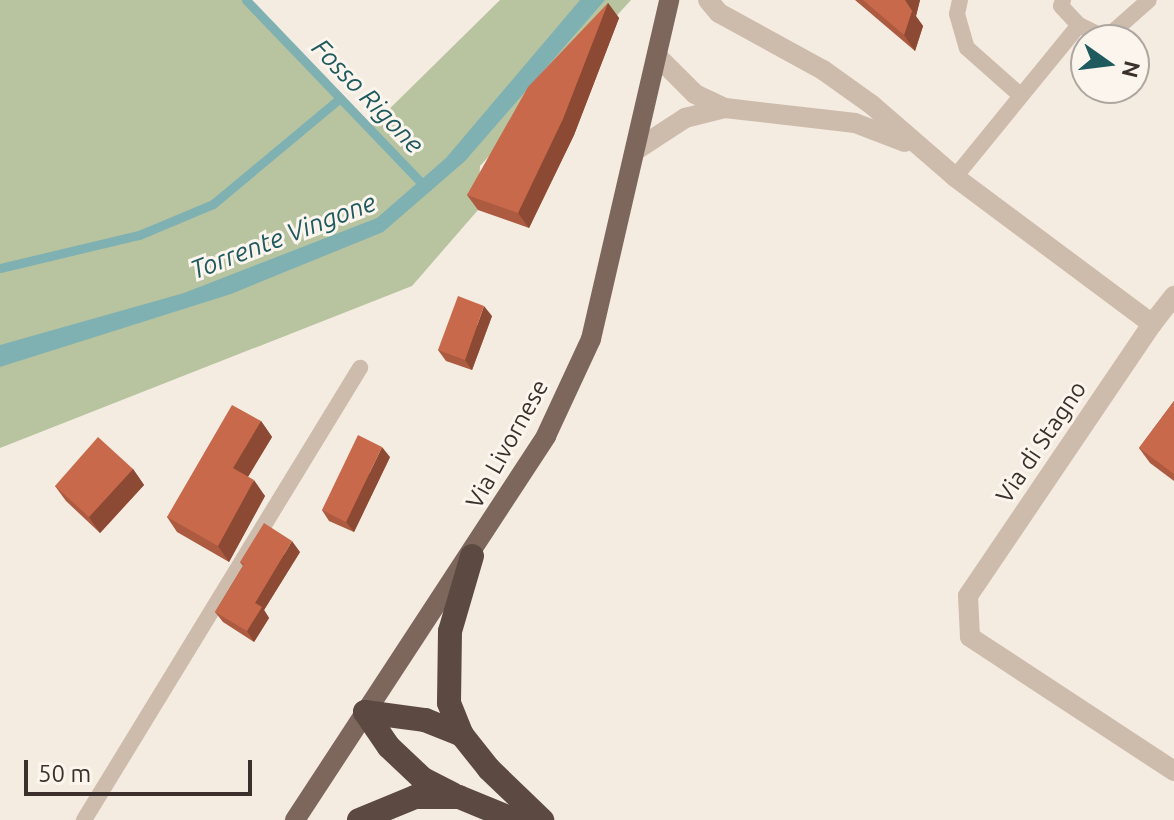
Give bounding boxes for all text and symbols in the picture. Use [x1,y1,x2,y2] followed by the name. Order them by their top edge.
[1070,24,1150,104] north arrow
[306,32,430,160] water label: Fosso Rigone
[1118,58,1146,80] text: N
[186,186,380,286] water label: Torrente Vingone
[460,374,554,514] street label: Via Livornese
[990,376,1092,508] street label: Via di Stagno
[28,744,256,794] scale bar
[38,760,91,787] text: 50 m

